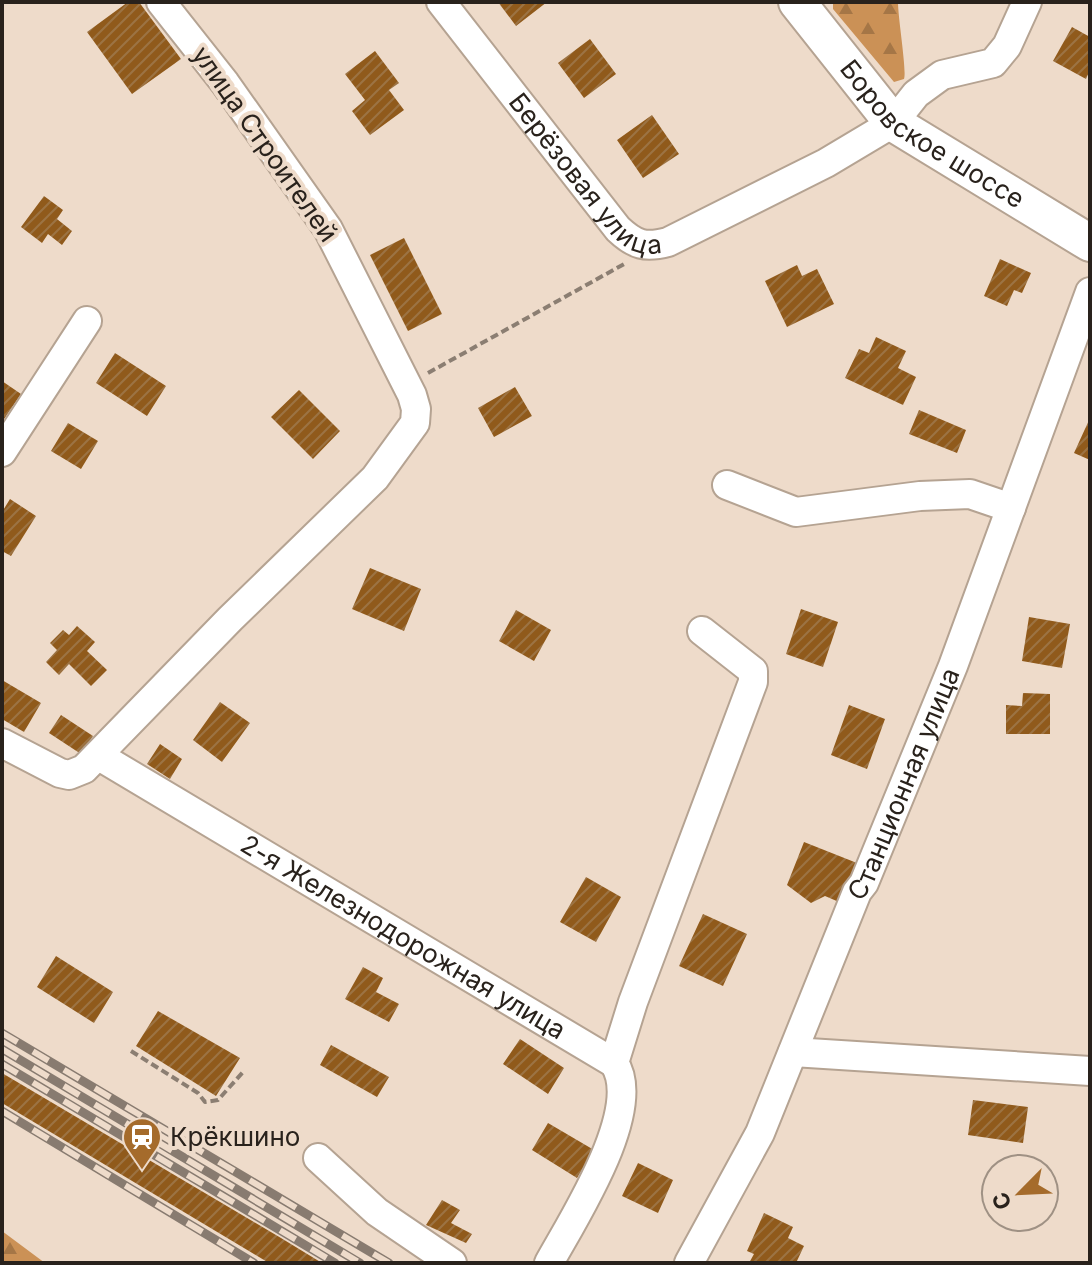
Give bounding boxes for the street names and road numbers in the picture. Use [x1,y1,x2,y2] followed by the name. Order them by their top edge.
[186,40,345,248] street label: улица Строителей
[834,54,1030,214] street label: Боровское шоссе
[503,87,663,260] street label: Берёзовая улица
[841,663,966,906] street label: Станционная улица
[235,828,571,1046] street label: 2-я Железнодорожная улица

